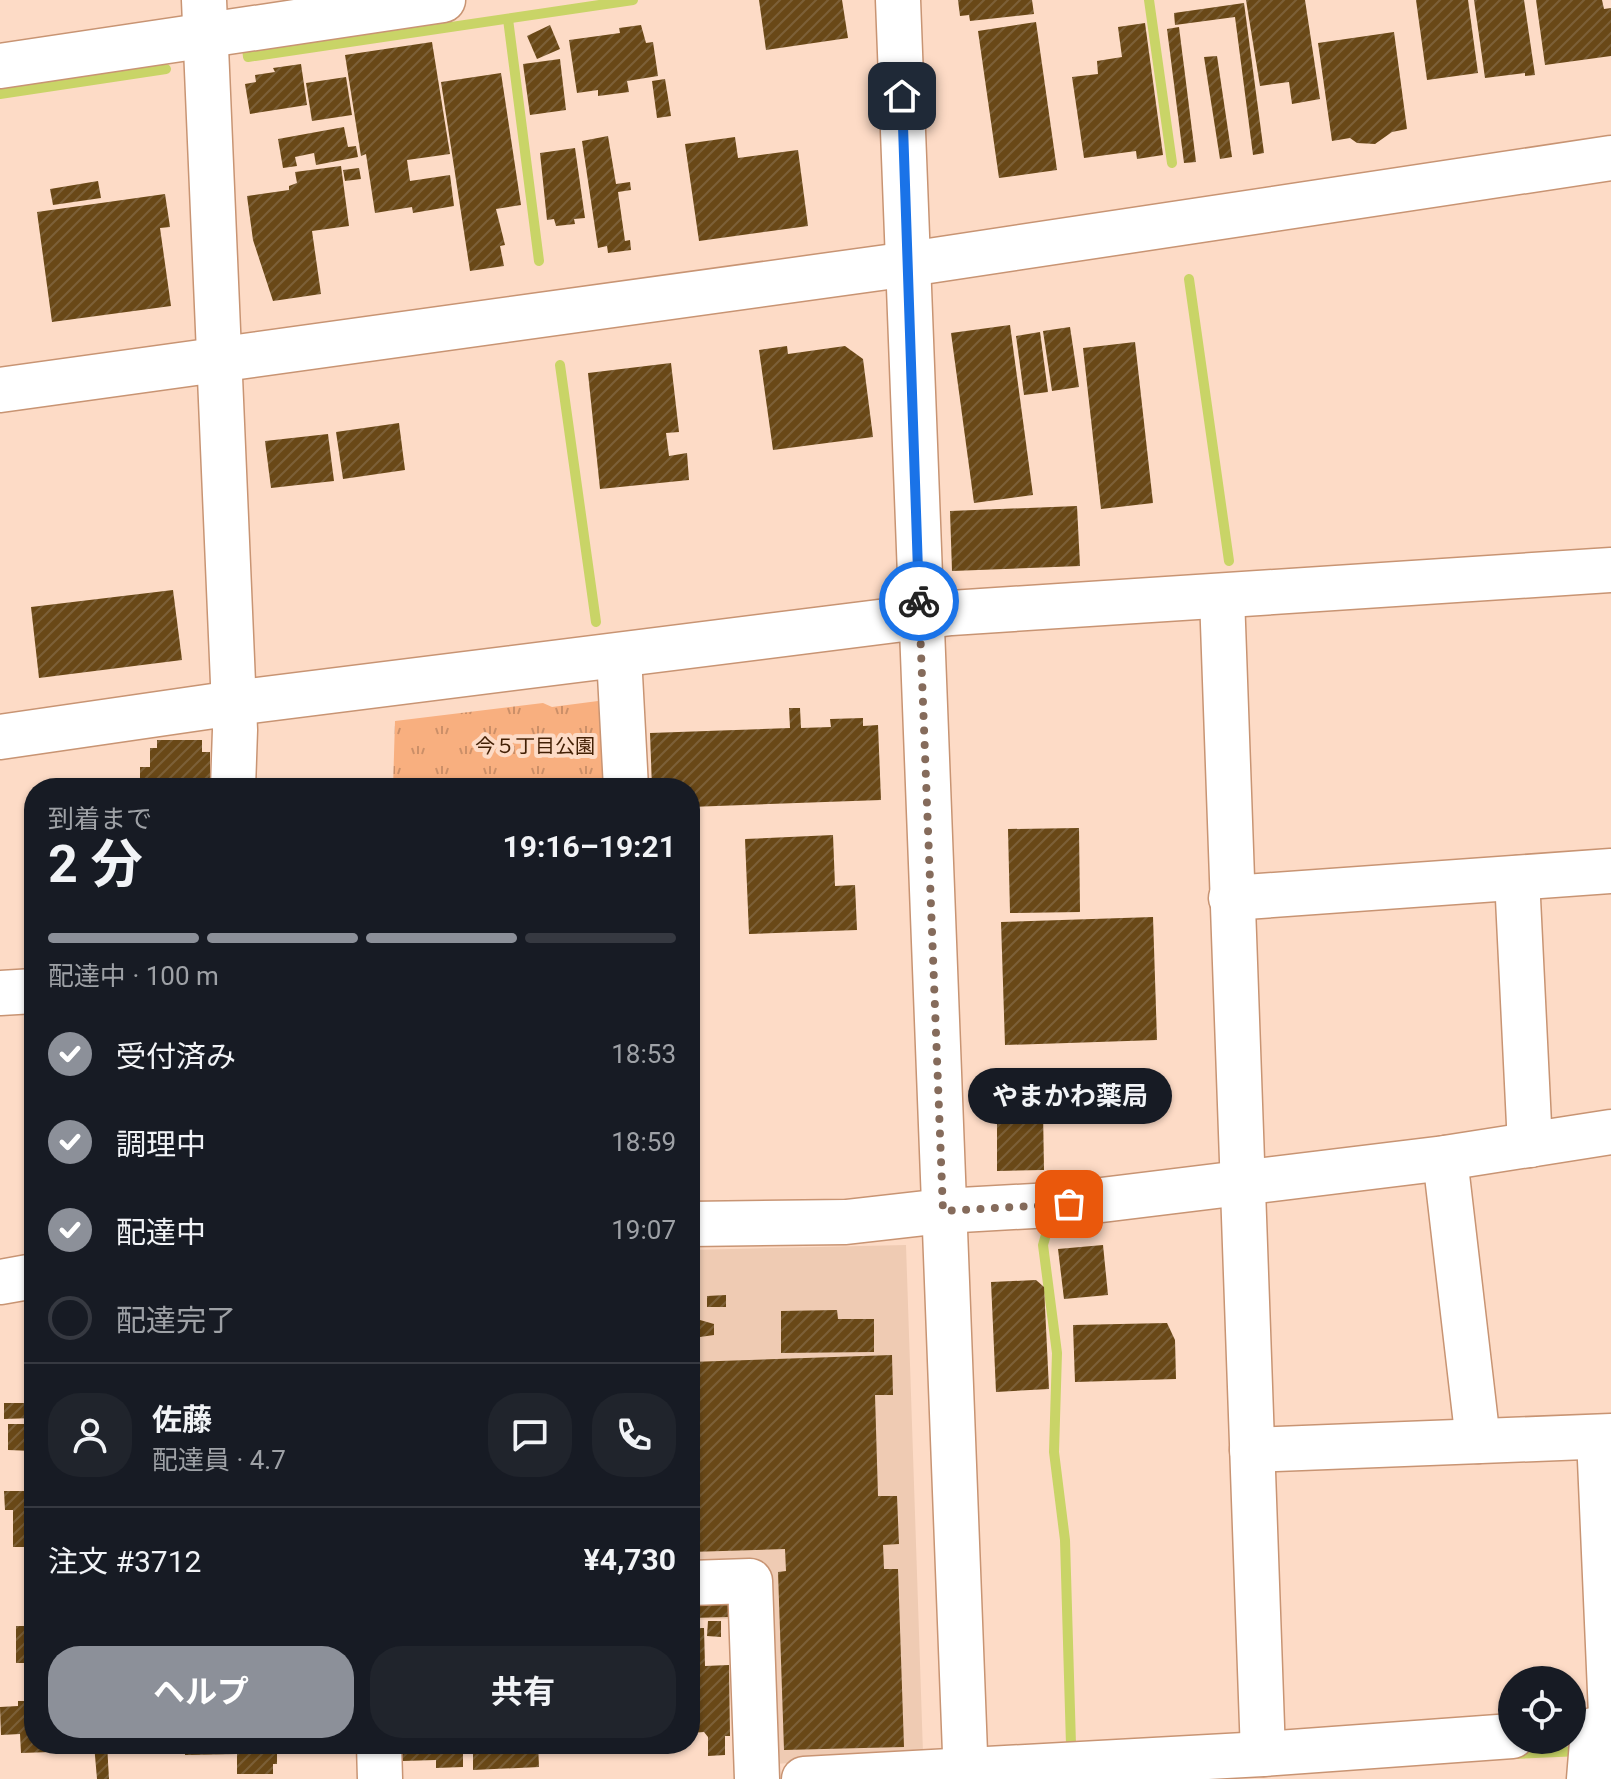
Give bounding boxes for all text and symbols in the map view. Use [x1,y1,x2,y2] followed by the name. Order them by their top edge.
[868,62,936,130] pin
[880,74,924,118] icon: home
[879,561,959,641] courier
[897,579,941,623] icon: bike
[475,734,595,758] park label: 今５丁目公園
[48,804,152,834] text: 到着まで
[502,829,676,864] text: 19:16–19:21
[48,834,143,895] text: 2 分
[48,961,219,991] text: 配達中 · 100 m
[48,1032,92,1076] icon: check
[116,1039,236,1074] text: 受付済み
[611,1039,676,1069] text: 18:53
[967,1068,1171,1124] callout: やまかわ薬局
[992,1081,1148,1111] text: やまかわ薬局
[48,1120,92,1164] icon: check
[116,1127,206,1162] text: 調理中
[611,1127,676,1157] text: 18:59
[1035,1170,1103,1238] pin
[1047,1182,1091,1226] icon: bag
[48,1208,92,1252] icon: check
[116,1215,206,1250] text: 配達中
[611,1215,676,1245] text: 19:07
[116,1303,236,1338] text: 配達完了
[48,1393,132,1477] button: person
[488,1393,572,1477] button: chat
[592,1393,676,1477] button: phone
[152,1402,212,1437] text: 佐藤
[152,1445,286,1475] text: 配達員 · 4.7
[584,1542,676,1577] text: ¥4,730
[48,1544,201,1579] text: 注文 #3712
[48,1646,354,1738] button: ヘルプ
[370,1646,676,1738] button: 共有
[1498,1666,1586,1754] map controls
[1498,1666,1586,1754] button: locate

